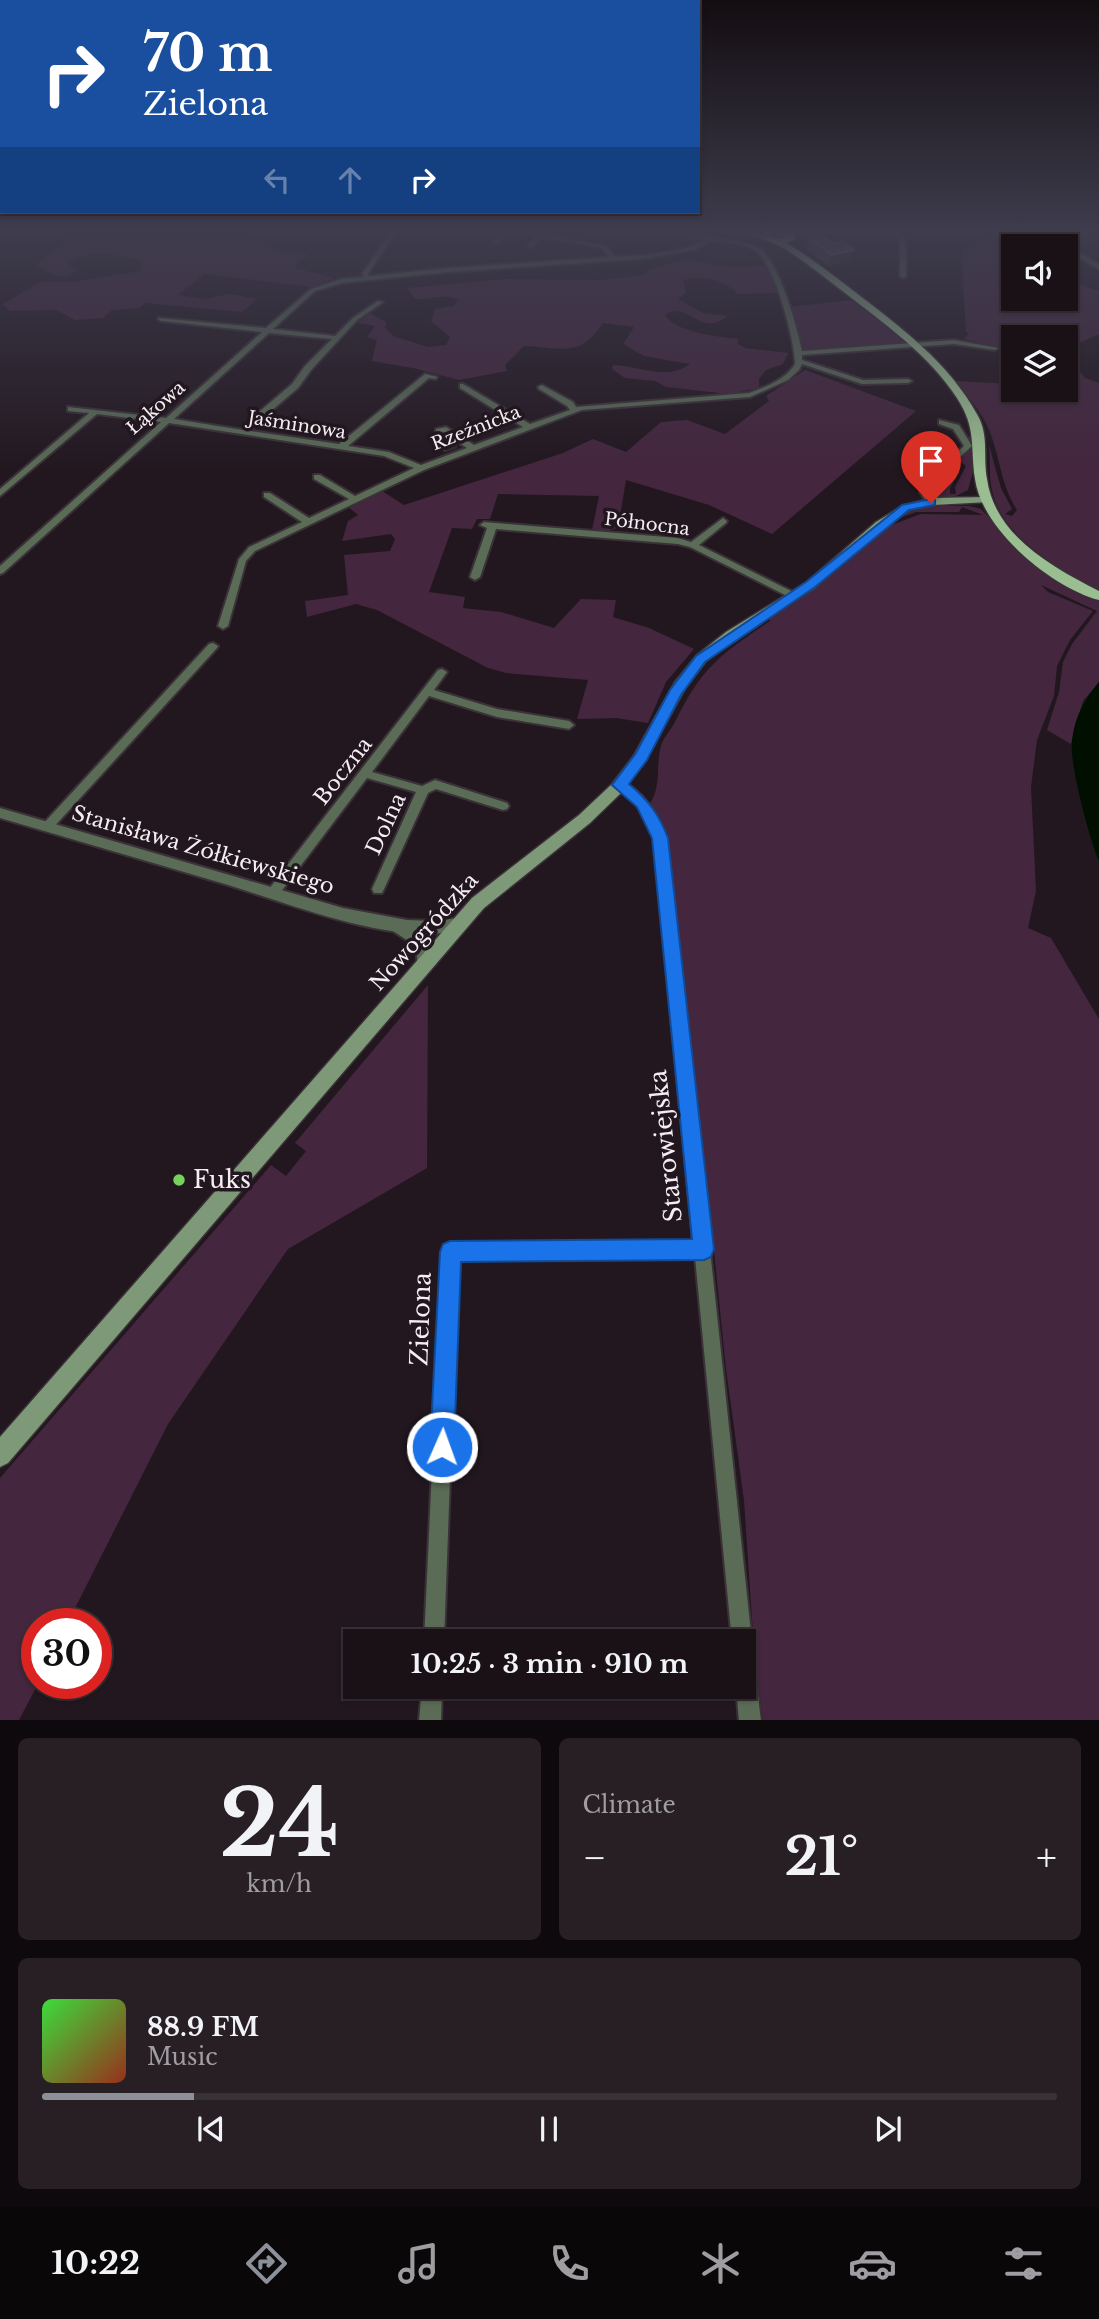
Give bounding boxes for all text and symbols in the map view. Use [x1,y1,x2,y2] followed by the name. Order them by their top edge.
[143,23,273,84] text: 70 m
[28,28,119,119] icon: right
[143,84,268,124] text: Zielona
[258,161,296,199] icon: left
[331,161,369,199] icon: ahead
[404,161,442,199] icon: right
[1001,234,1078,402] map controls
[1001,234,1078,311] button: sound
[1001,325,1078,402] button: layers
[122,377,190,439] street label: Łąkowa
[428,401,524,455] street label: Rzeźnicka
[244,406,348,444] street label: Jaśminowa
[901,431,961,503] pin
[912,442,950,480] icon: arrive
[603,508,691,540] street label: Północna
[308,732,378,810] street label: Boczna
[360,789,412,859] street label: Dolna
[69,800,337,900] street label: Stanisława Żółkiewskiego
[364,868,484,996] street label: Nowogródzka
[643,1068,688,1224] street label: Starowiejska
[193,1165,251,1194] place label: Fuks
[171,1172,187,1188] marker: Fuks
[404,1271,437,1366] street label: Zielona
[405,1410,479,1484] position arrow
[21,1608,112,1699] speed limit sign: 30
[411,1648,688,1680] text: 10:25 · 3 min · 910 m
[219,1768,339,1881] text: 24
[583,1791,676,1819] text: Climate
[784,1825,858,1889] text: 21°
[583,1834,607,1881] text: −
[1036,1834,1057,1881] text: +
[247,1870,312,1898] text: km/h
[147,2011,259,2043] text: 88.9 FM
[147,2043,218,2071] text: Music
[192,2110,230,2148] icon: previous
[530,2110,568,2148] icon: pause
[869,2110,907,2148] icon: next
[242,2239,291,2288] icon: directions
[394,2239,443,2288] icon: music
[545,2239,594,2288] icon: phone
[696,2239,745,2288] icon: climate
[848,2239,897,2288] icon: car
[999,2239,1048,2288] icon: filters
[51,2243,140,2283] text: 10:22

